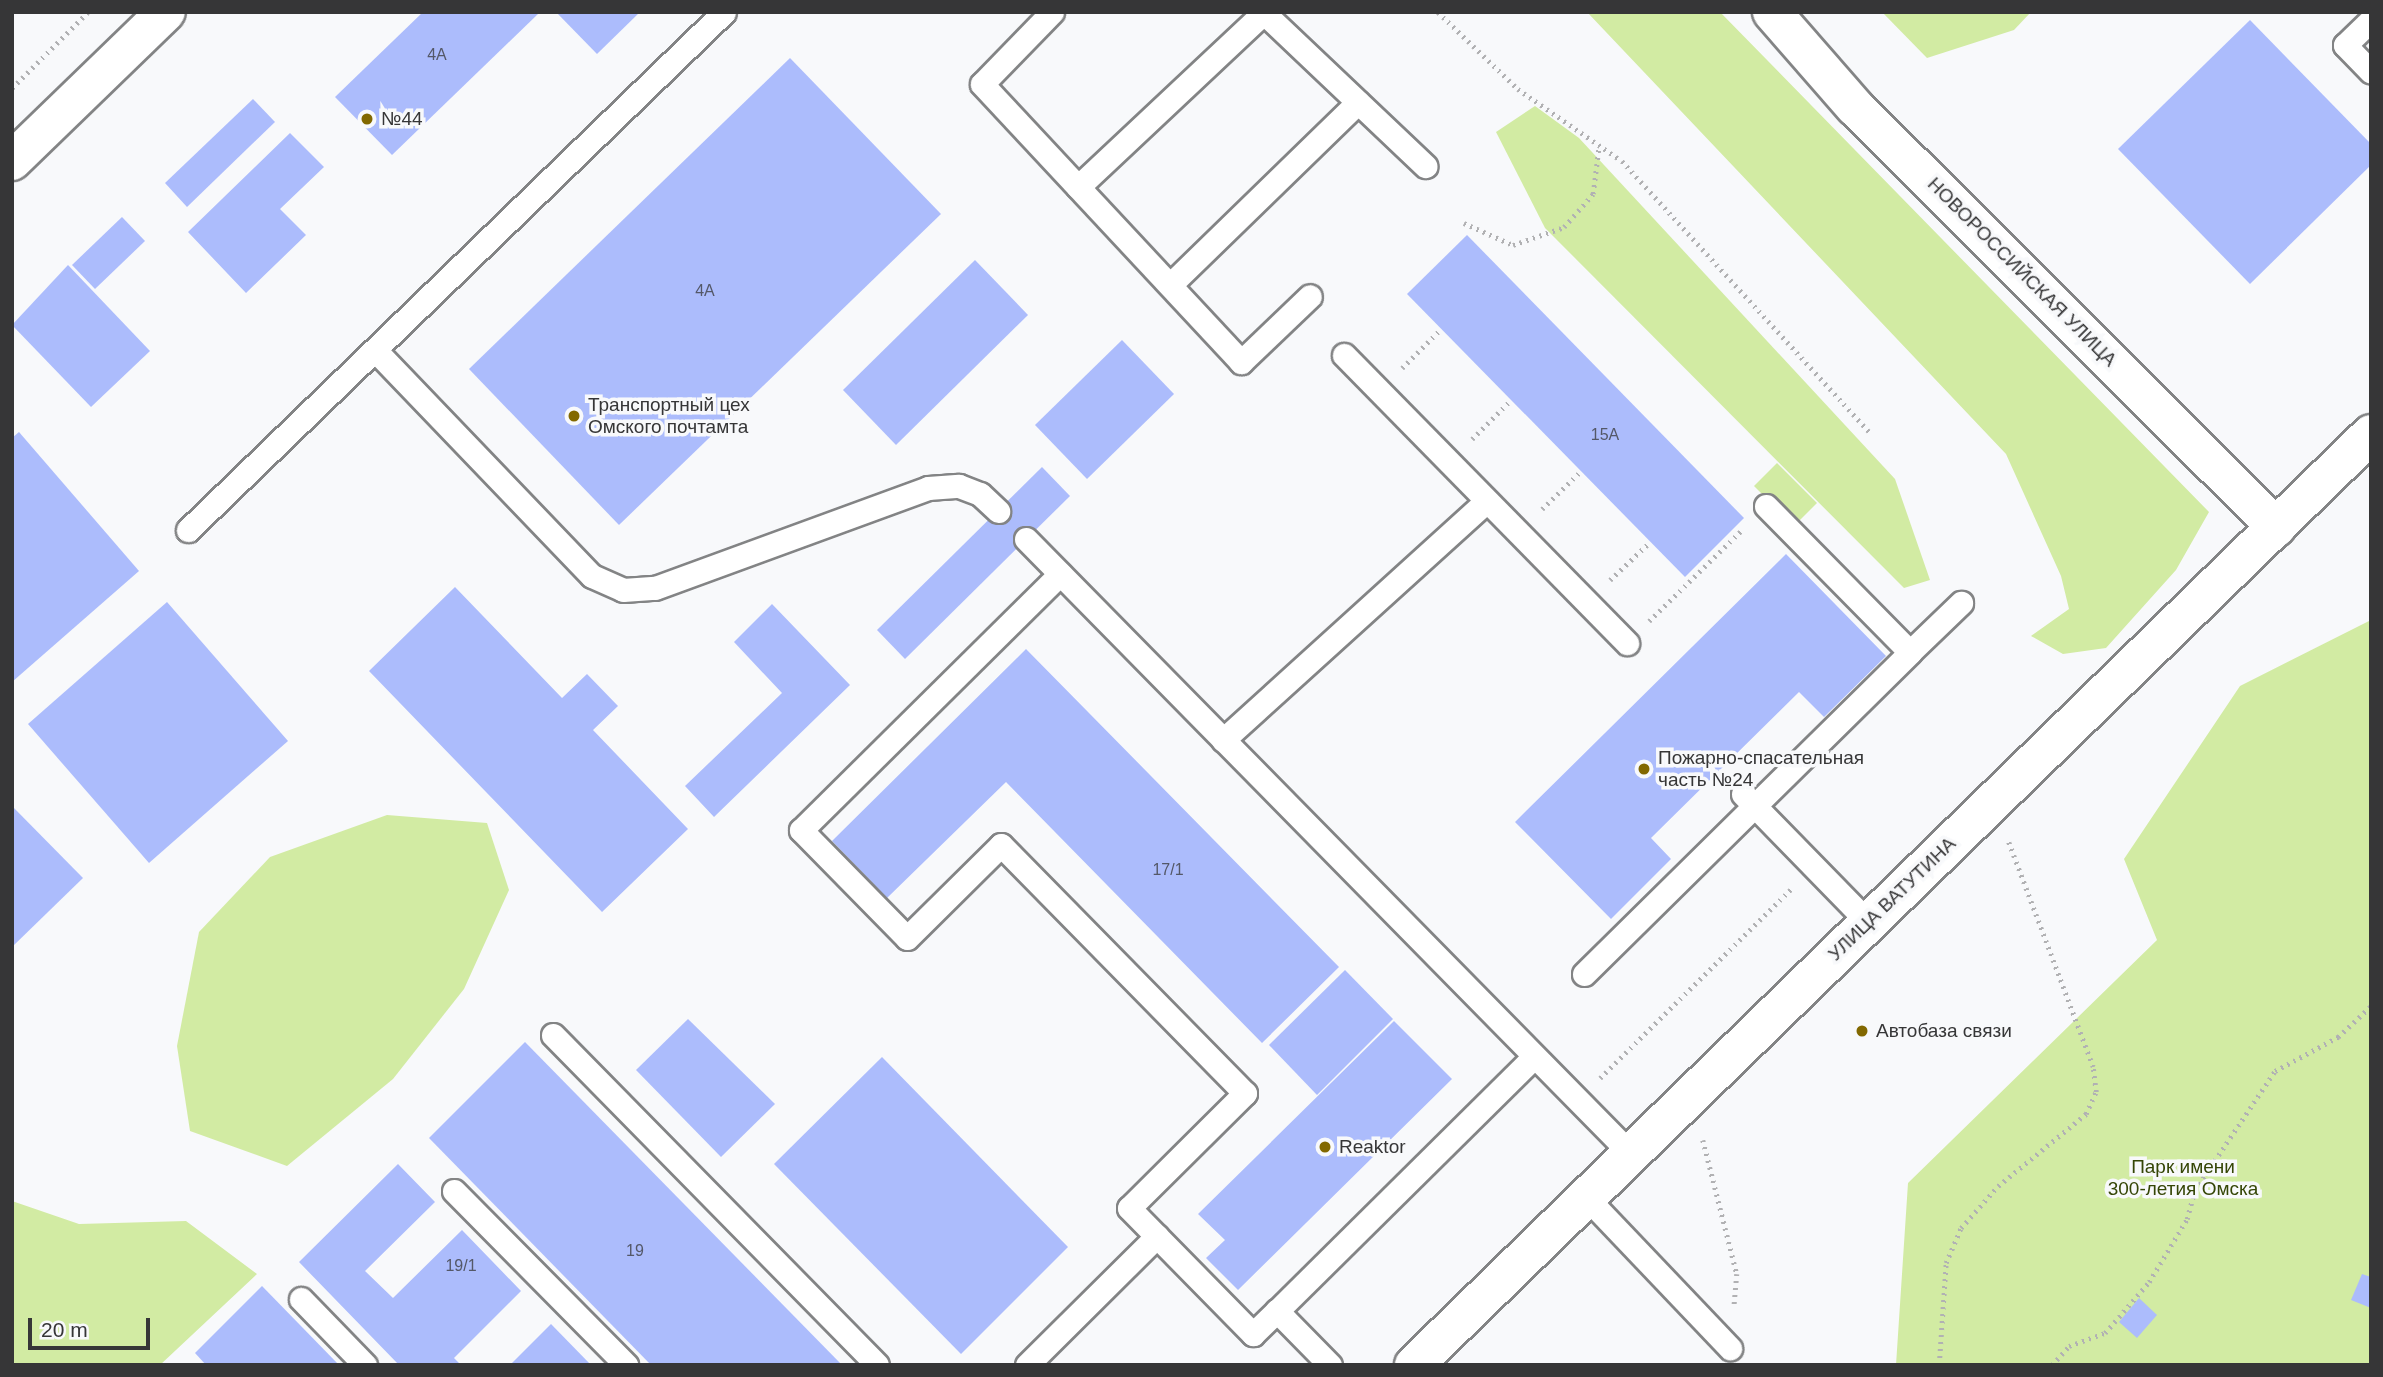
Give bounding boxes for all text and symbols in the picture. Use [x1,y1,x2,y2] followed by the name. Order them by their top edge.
[427,45,447,65] house number: 4А
[381,108,423,130] place label: №44
[359,111,375,127] marker: №44
[1923,173,2121,371] street label: НОВОРОССИЙСКАЯ УЛИЦА
[695,281,715,301] house number: 4А
[588,394,750,438] place label: Транспортный цех Омского почтамта
[566,408,582,424] marker: Транспортный цех Омского почтамта
[1591,425,1619,445] house number: 15А
[1658,747,1864,791] place label: Пожарно-спасательная часть №24
[1636,761,1652,777] marker: Пожарно-спасательная часть №24
[1824,832,1960,966] street label: УЛИЦА ВАТУТИНА
[1152,860,1184,880] house number: 17/1
[1876,1020,2012,1042] place label: Автобаза связи
[1854,1023,1870,1039] marker: Автобаза связи
[1339,1136,1406,1158] place label: Reaktor
[1317,1139,1333,1155] marker: Reaktor
[2108,1156,2258,1200] park label: Парк имени 300-летия Омска
[626,1241,644,1261] house number: 19
[445,1256,477,1276] house number: 19/1
[32,1304,154,1348] scale bar
[41,1318,88,1341] text: 20 m

